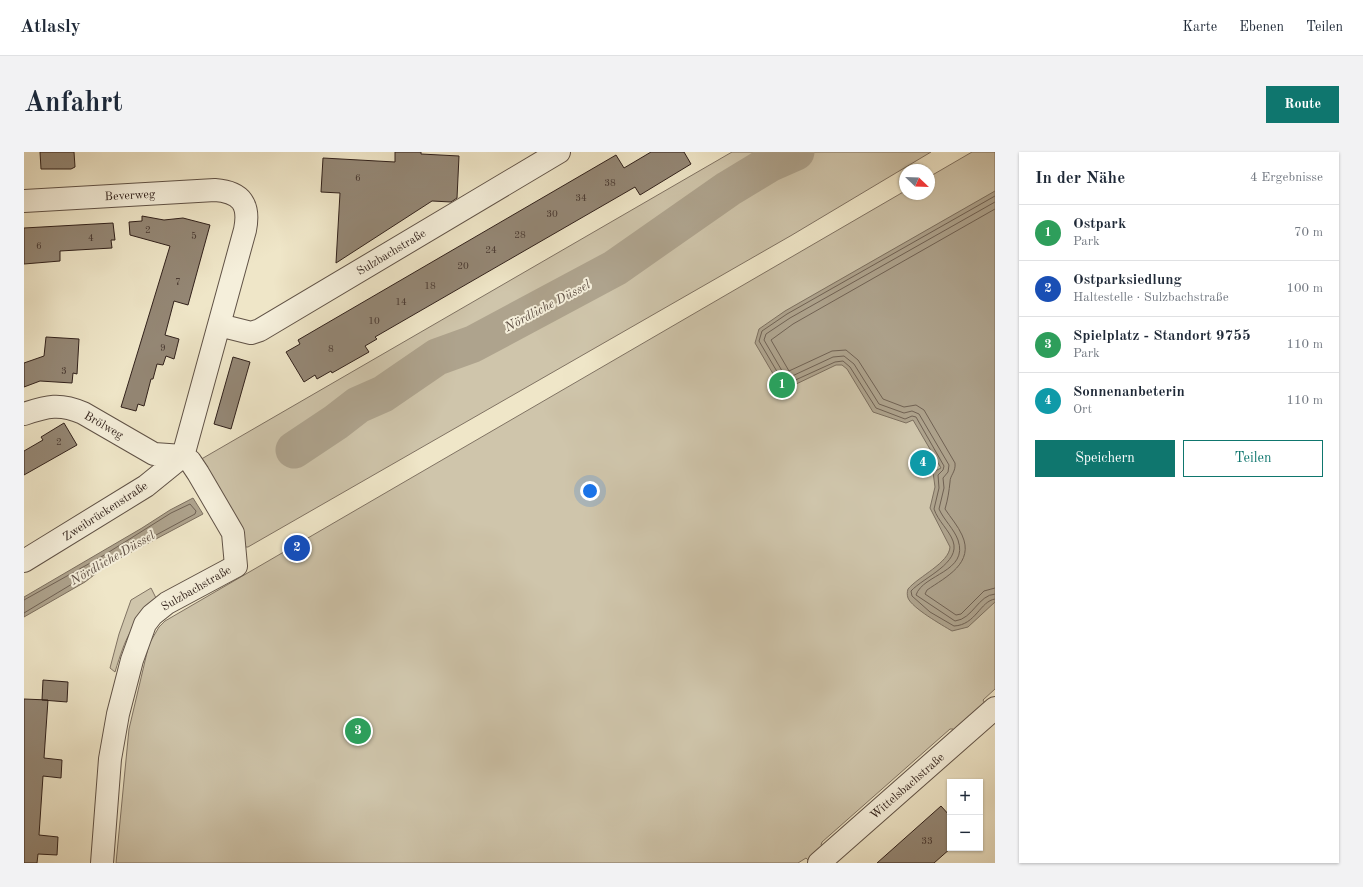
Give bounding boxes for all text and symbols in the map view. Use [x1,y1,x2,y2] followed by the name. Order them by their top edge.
[20,18,81,37] text: Atlasly
[1183,20,1217,34] text: Karte
[1239,20,1284,34] text: Ebenen
[1306,20,1343,34] text: Teilen
[1266,86,1339,123] button: Route
[24,90,123,118] text: Anfahrt
[899,164,935,200] north arrow
[1035,170,1125,187] text: In der Nähe
[1250,171,1323,184] text: 4 Ergebnisse
[355,173,361,183] house number: 6
[604,178,616,188] house number: 38
[104,189,156,203] street label: Beverweg
[575,193,587,203] house number: 34
[546,209,558,219] house number: 30
[1073,217,1126,232] text: Ostpark
[145,225,151,235] house number: 2
[1044,226,1052,239] text: 1
[1294,226,1323,239] text: 70 m
[355,227,429,278] street label: Sulzbachstraße
[514,230,526,240] house number: 28
[191,231,197,241] house number: 5
[88,233,94,243] house number: 4
[1073,235,1100,248] text: Park
[36,241,42,251] house number: 6
[485,245,497,255] house number: 24
[457,261,469,271] house number: 20
[1073,273,1182,288] text: Ostparksiedlung
[175,277,181,287] house number: 7
[502,278,593,335] water label: Nördliche Düssel
[424,281,436,291] house number: 18
[1044,282,1052,295] text: 2
[1286,282,1323,295] text: 100 m
[1073,291,1229,304] text: Haltestelle · Sulzbachstraße
[395,297,407,307] house number: 14
[368,316,380,326] house number: 10
[1073,329,1251,344] text: Spielplatz - Standort 9755
[1044,338,1052,351] text: 3
[1286,338,1323,351] text: 110 m
[160,343,166,353] house number: 9
[328,344,334,354] house number: 8
[1073,347,1100,360] text: Park
[61,366,67,376] house number: 3
[769,370,795,400] pin: 1
[1073,385,1185,400] text: Sonnenanbeterin
[1044,394,1052,407] text: 4
[1286,394,1323,407] text: 110 m
[1073,403,1092,416] text: Ort
[82,410,126,442] street label: Brölweg
[56,437,62,447] house number: 2
[1035,440,1175,477] button: Speichern
[1183,440,1323,477] button: Teilen
[910,448,936,478] pin: 4
[61,480,150,544] street label: Zweibrückenstraße
[580,481,600,501] your location
[67,529,157,588] water label: Nördliche Düssel
[284,533,310,563] pin: 2
[160,564,234,614] street label: Sulzbachstraße
[345,716,371,746] pin: 3
[868,751,947,822] street label: Wittelsbachstraße
[947,779,983,851] map controls
[947,779,983,815] button: +
[947,815,983,851] button: −
[921,836,933,846] house number: 33

